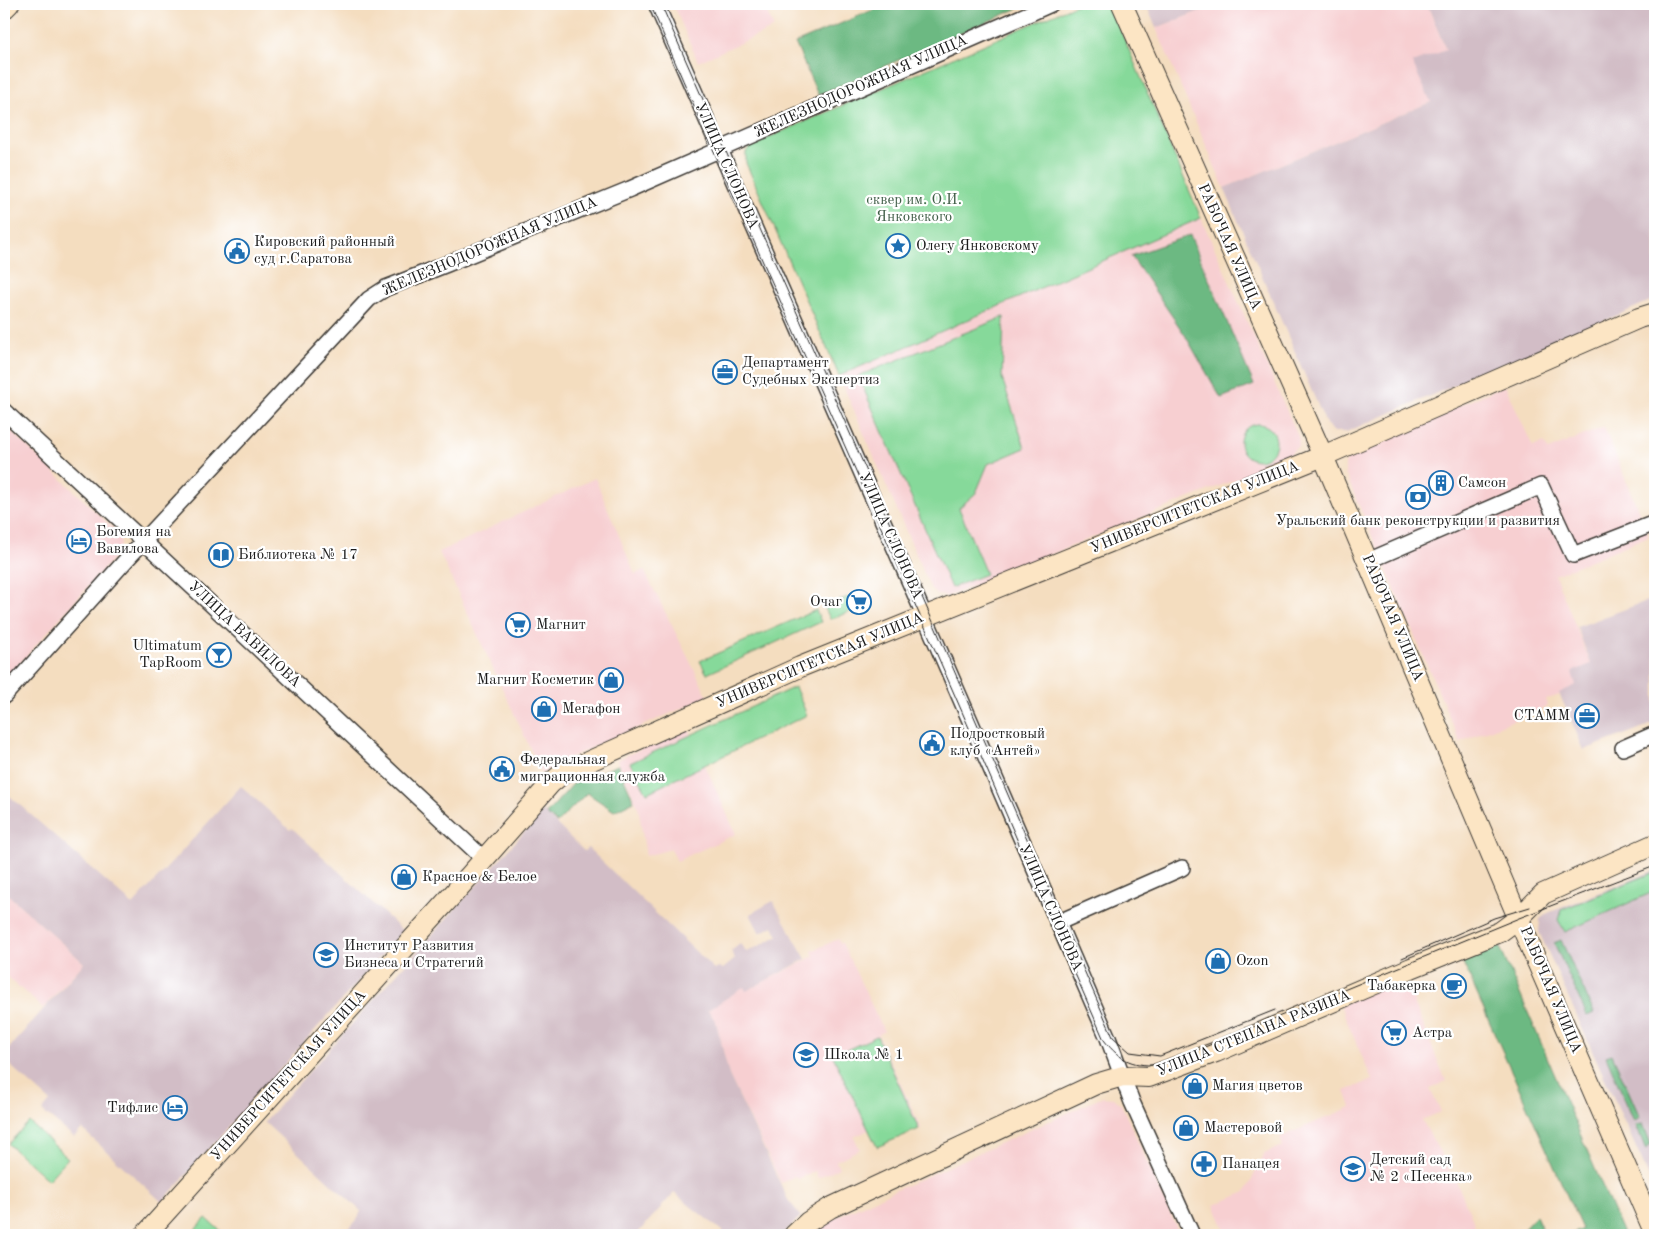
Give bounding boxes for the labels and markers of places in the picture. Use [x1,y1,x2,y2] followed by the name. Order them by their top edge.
[885,233,911,259] place icon: Олегу Янковскому
[254,235,395,267] place label: Кировский районный суд г.Саратова
[224,238,250,264] public building icon: Кировский районный суд г.Саратова
[916,239,1039,254] place label: Олегу Янковскому
[742,356,879,388] place label: Департамент Судебных Экспертиз
[712,359,738,385] office icon: Департамент Судебных Экспертиз
[1428,470,1454,496] building icon: Самсон
[1458,476,1506,491] place label: Самсон
[1405,484,1431,510] bank icon: Уральский банк реконструкции и развития
[1276,514,1560,529] place label: Уральский банк реконструкции и развития
[96,525,172,557] place label: Богемия на Вавилова
[66,528,92,554] hotel icon: Богемия на Вавилова
[208,542,234,568] library icon: Библиотека № 17
[238,548,358,563] place label: Библиотека № 17
[846,589,872,615] supermarket icon: Очаг
[810,595,842,610] place label: Очаг
[505,612,531,638] supermarket icon: Магнит
[536,618,586,633] place label: Магнит
[132,639,202,671] place label: Ultimatum TapRoom
[206,642,232,668] bar icon: Ultimatum TapRoom
[598,667,624,693] shop icon: Магнит Косметик
[477,673,594,688] place label: Магнит Косметик
[531,696,557,722] shop icon: Мегафон
[562,702,621,717] place label: Мегафон
[1574,703,1600,729] office icon: СТАММ
[1514,709,1570,724] place label: СТАММ
[950,727,1045,759] place label: Подростковый клуб «Антей»
[919,730,945,756] public building icon: Подростковый клуб «Антей»
[520,753,666,785] place label: Федеральная миграционная служба
[489,756,515,782] public building icon: Федеральная миграционная служба
[391,864,417,890] shop icon: Красное & Белое
[422,870,537,885] place label: Красное & Белое
[344,939,484,971] place label: Институт Развития Бизнеса и Стратегий
[313,942,339,968] school or university icon: Институт Развития Бизнеса и Стратегий
[1205,948,1231,974] shop icon: Ozon
[1236,954,1269,969] place label: Ozon
[1441,973,1467,999] cafe icon: Табакерка
[1367,979,1437,994] place label: Табакерка
[1381,1020,1407,1046] supermarket icon: Астра
[1412,1026,1453,1041] place label: Астра
[793,1042,819,1068] school or university icon: Школа № 1
[824,1048,904,1063] place label: Школа № 1
[1182,1073,1208,1099] shop icon: Магия цветов
[1212,1079,1303,1094] place label: Магия цветов
[162,1095,188,1121] hotel icon: Тифлис
[107,1101,158,1116] place label: Тифлис
[1173,1115,1199,1141] shop icon: Мастеровой
[1204,1121,1282,1136] place label: Мастеровой
[1191,1151,1217,1177] pharmacy icon: Панацея
[1370,1153,1473,1185] place label: Детский сад № 2 «Песенка»
[1340,1156,1366,1182] school or university icon: Детский сад № 2 «Песенка»
[1222,1157,1280,1172] place label: Панацея

